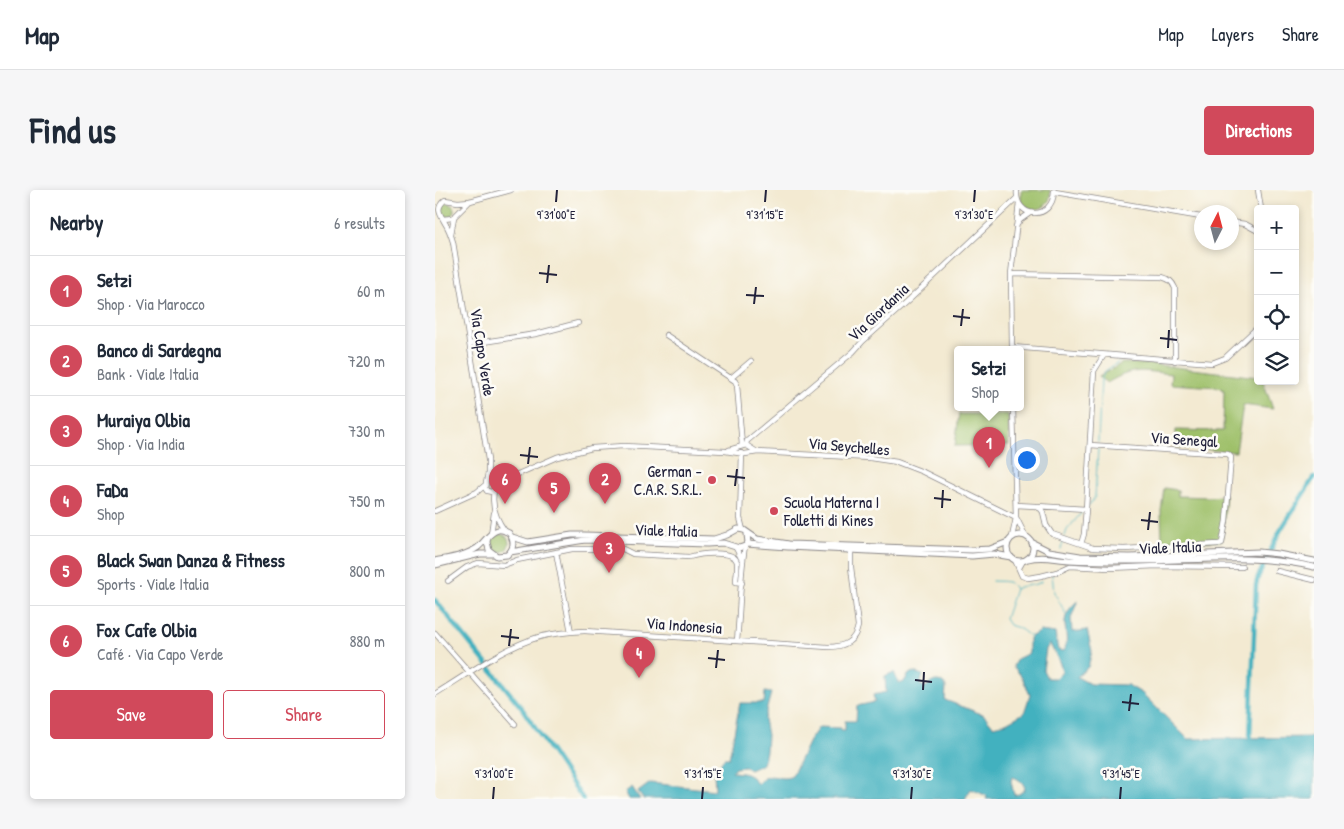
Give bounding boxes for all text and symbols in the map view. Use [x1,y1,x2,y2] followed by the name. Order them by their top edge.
[25,19,59,51] text: Map
[1158,22,1184,47] text: Map
[1212,22,1254,47] text: Layers
[1282,22,1319,47] text: Share
[1204,106,1314,155] button: Directions
[30,107,116,154] text: Find us
[1194,205,1239,250] north arrow
[1254,205,1299,385] map controls
[1254,205,1299,250] button: +
[537,206,576,223] text: 9°31'00"E
[746,206,784,223] text: 9°31'15"E
[955,206,994,223] text: 9°31'30"E
[50,208,103,237] text: Nearby
[334,212,385,234] text: 6 results
[1254,250,1299,295] button: −
[97,267,132,293] text: Setzi
[843,278,913,346] street label: Via Giordania
[63,280,69,302] text: 1
[357,280,385,302] text: 60 m
[97,293,205,315] text: Shop · Via Marocco
[1254,295,1299,340] button: locate
[465,306,501,398] street label: Via Capo Verde
[97,337,221,363] text: Banco di Sardegna
[1254,340,1299,385] button: layers
[954,346,1024,411] popup
[62,350,70,372] text: 2
[348,350,385,372] text: 720 m
[971,355,1007,381] text: Setzi
[97,363,199,385] text: Bank · Viale Italia
[971,381,999,403] text: Shop
[97,407,190,433] text: Muraiya Olbia
[62,420,70,442] text: 3
[348,420,385,442] text: 730 m
[1150,426,1219,452] street label: Via Senegal
[973,427,1005,468] pin: 1
[807,431,891,461] street label: Via Seychelles
[97,433,185,455] text: Shop · Via India
[1014,447,1040,473] your location
[633,460,702,500] place label: German - C.A.R. S.R.L.
[489,463,521,504] pin: 6
[589,463,621,504] pin: 2
[538,472,570,513] pin: 5
[706,474,718,486] marker: German - C.A.R. S.R.L.
[97,477,128,503] text: FaDa
[63,490,69,512] text: 4
[349,490,385,512] text: 750 m
[783,491,879,531] place label: Scuola Materna I Folletti di Kines
[97,503,124,525] text: Shop
[768,505,780,517] marker: Scuola Materna I Folletti di Kines
[634,518,698,542] street label: Viale Italia
[593,532,625,573] pin: 3
[1138,535,1202,559] street label: Viale Italia
[97,547,285,573] text: Black Swan Danza & Fitness
[63,560,69,582] text: 5
[349,560,385,582] text: 800 m
[97,573,209,595] text: Sports · Viale Italia
[645,611,723,639] street label: Via Indonesia
[97,617,196,643] text: Fox Cafe Olbia
[63,630,69,652] text: 6
[349,630,385,652] text: 880 m
[623,637,655,678] pin: 4
[97,643,223,665] text: Café · Via Capo Verde
[50,690,213,739] button: Save
[223,690,385,739] button: Share
[475,765,514,782] text: 9°31'00"E
[684,765,722,782] text: 9°31'15"E
[893,765,932,782] text: 9°31'30"E
[1102,765,1140,782] text: 9°31'45"E

